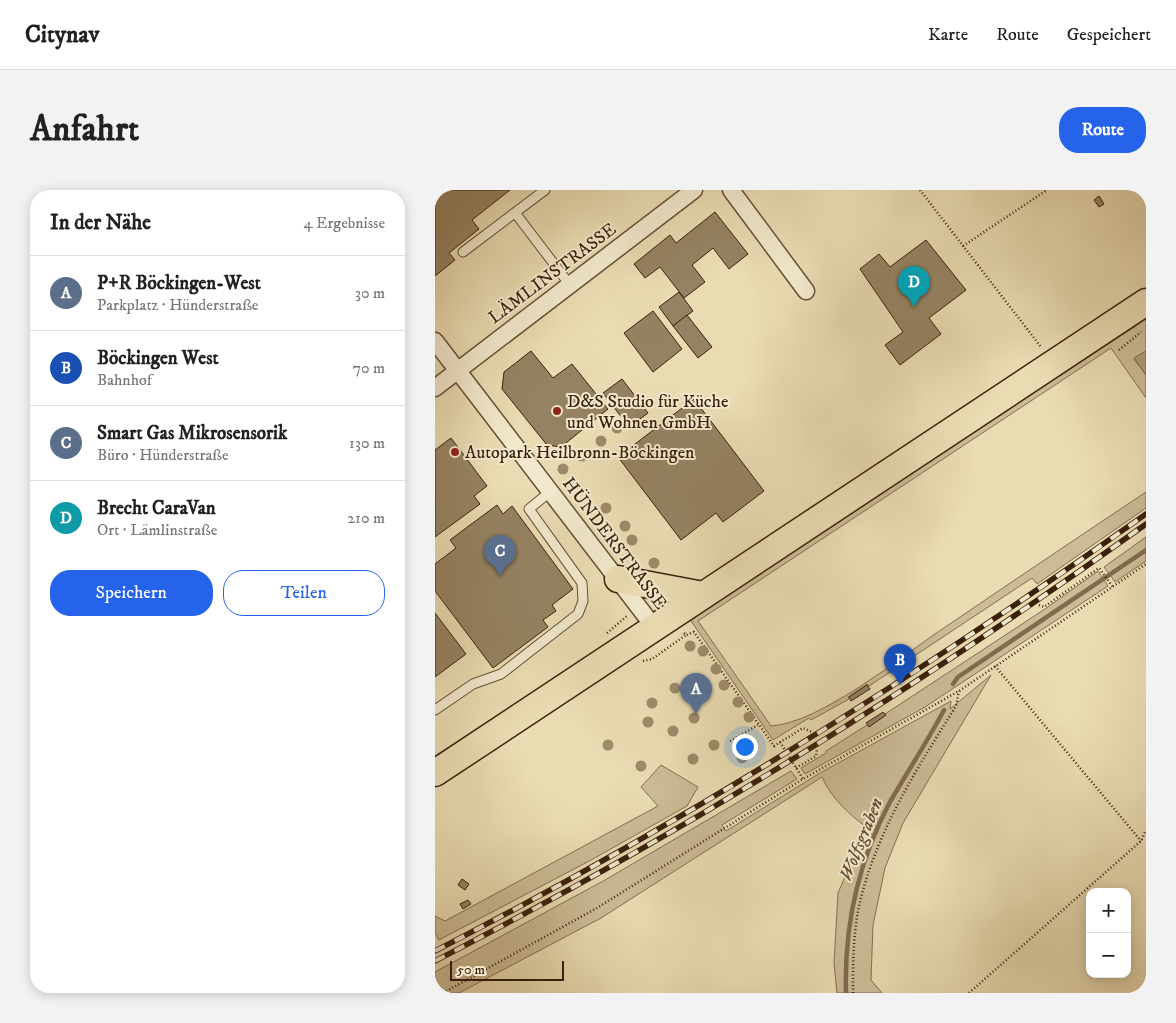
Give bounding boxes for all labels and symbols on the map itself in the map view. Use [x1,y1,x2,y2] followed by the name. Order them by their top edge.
[484,218,621,329] street label: LÄMLINSTRASSE
[898,266,930,307] pin: D
[567,391,728,434] place label: D&S Studio für Küche und Wohnen GmbH
[551,405,563,417] marker: D&S Studio für Küche und Wohnen GmbH
[465,442,695,464] place label: Autopark Heilbronn-Böckingen
[449,446,461,458] marker: Autopark Heilbronn-Böckingen
[557,473,671,614] street label: HÜNDERSTRASSE
[484,535,516,576] pin: C
[884,644,916,685] pin: B
[680,673,712,714] pin: A
[732,734,758,760] your location
[834,794,889,885] water label: Wolfsgraben
[450,958,564,981] scale bar

